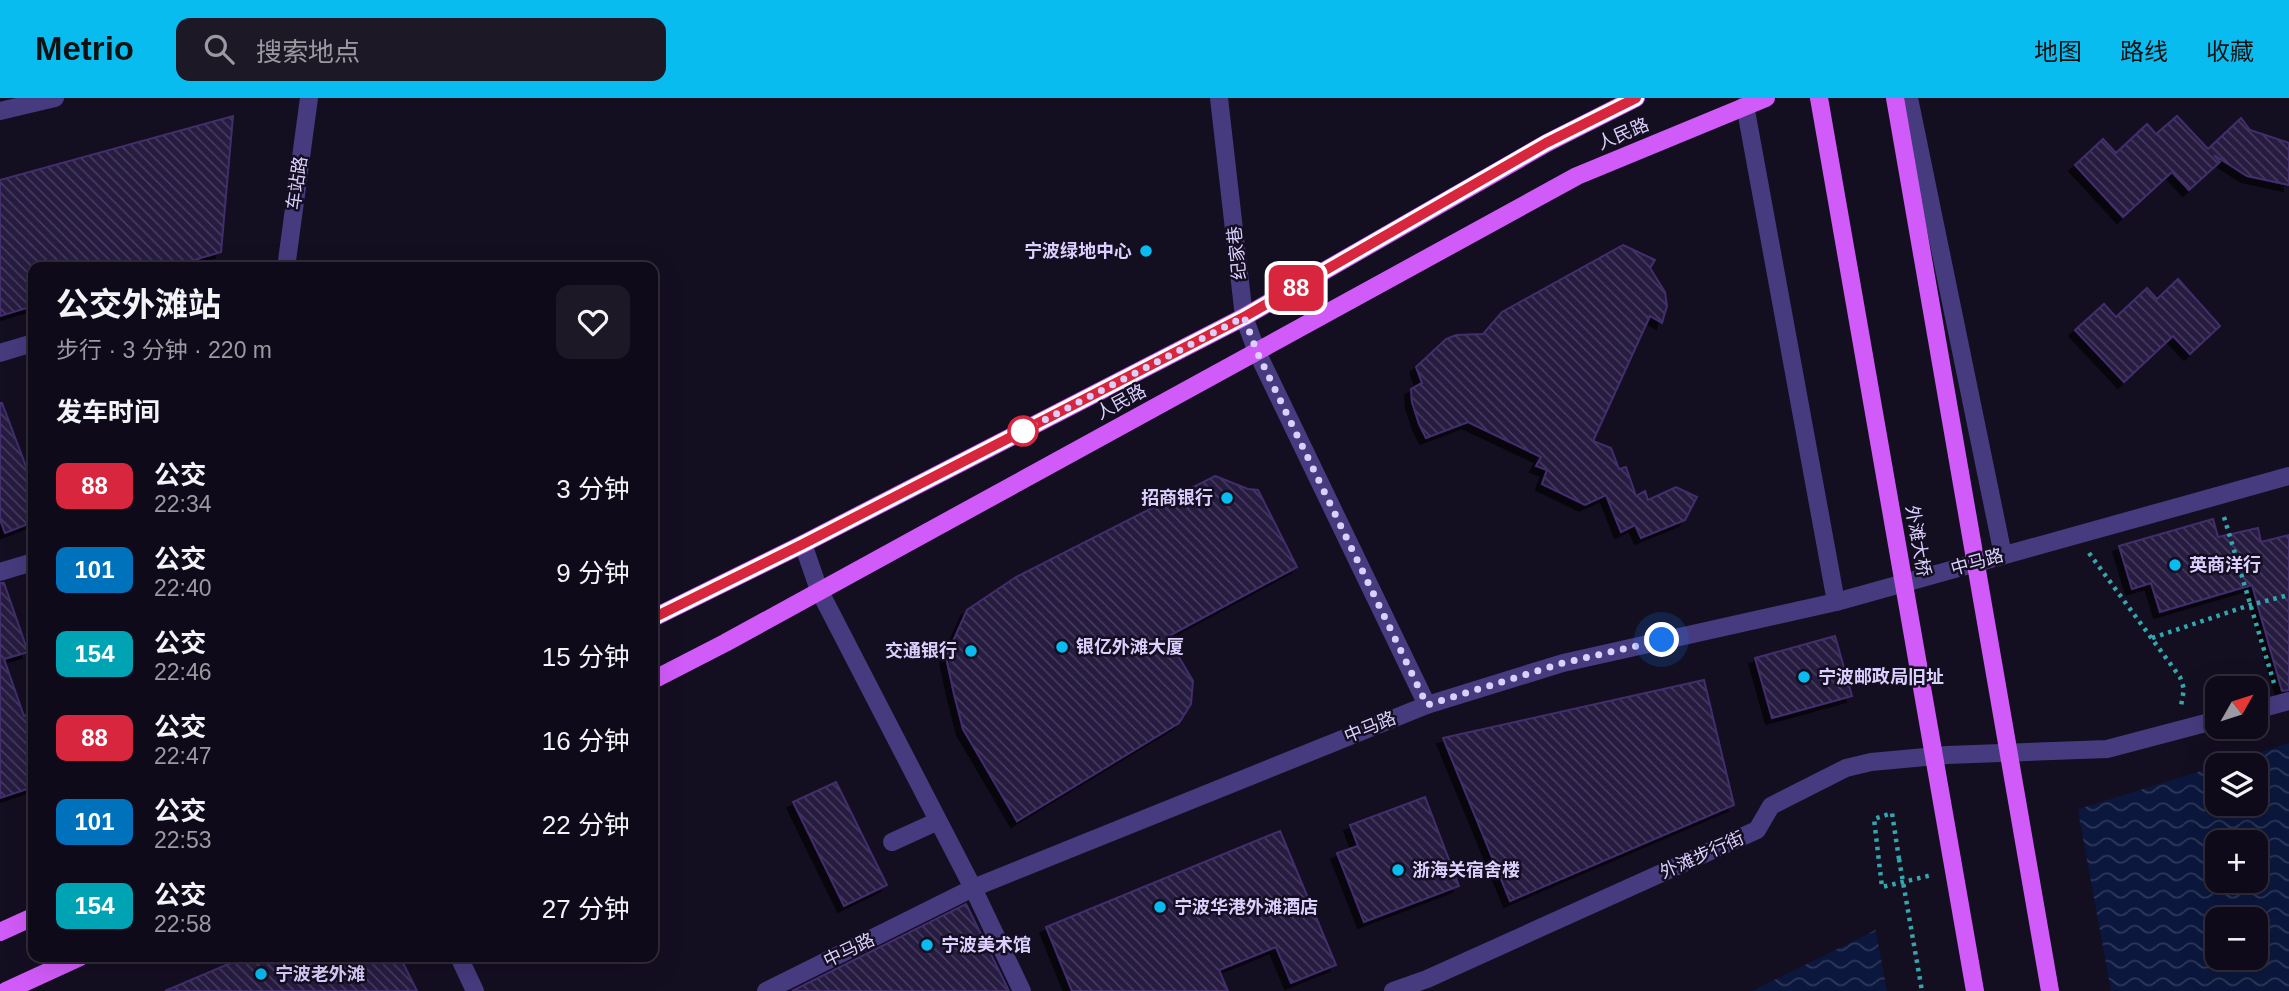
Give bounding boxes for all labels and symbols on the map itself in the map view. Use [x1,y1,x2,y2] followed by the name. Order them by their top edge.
[1594,114,1652,154] street label: 人民路
[283,155,311,211] street label: 车站路
[1224,225,1250,281] street label: 纪家巷
[1024,241,1132,261] place label: 宁波绿地中心
[1138,243,1154,259] marker: 宁波绿地中心
[1264,265,1328,311] line badge: 88
[1092,380,1150,424] street label: 人民路
[1008,416,1038,446] unlabelled marker
[1141,487,1213,508] place label: 招商银行
[1219,490,1235,506] marker: 招商银行
[1902,504,1934,578] street label: 外滩大桥
[1948,545,2006,579] street label: 中马路
[2189,554,2261,575] place label: 英商洋行
[2167,557,2183,573] marker: 英商洋行
[1644,622,1679,657] your location
[1076,637,1184,657] place label: 银亿外滩大厦
[1054,639,1070,655] marker: 银亿外滩大厦
[885,640,957,661] place label: 交通银行
[963,643,979,659] marker: 交通银行
[1818,666,1944,687] place label: 宁波邮政局旧址
[1796,669,1812,685] marker: 宁波邮政局旧址
[2205,676,2268,738] north arrow
[1341,708,1399,746] street label: 中马路
[1657,828,1747,882] street label: 外滩步行街
[1412,860,1520,880] place label: 浙海关宿舍楼
[1390,862,1406,878] marker: 浙海关宿舍楼
[1174,897,1318,917] place label: 宁波华港外滩酒店
[1152,899,1168,915] marker: 宁波华港外滩酒店
[820,929,878,971] street label: 中马路
[941,935,1031,955] place label: 宁波美术馆
[919,937,935,953] marker: 宁波美术馆
[275,964,365,984] place label: 宁波老外滩
[253,966,269,982] marker: 宁波老外滩

